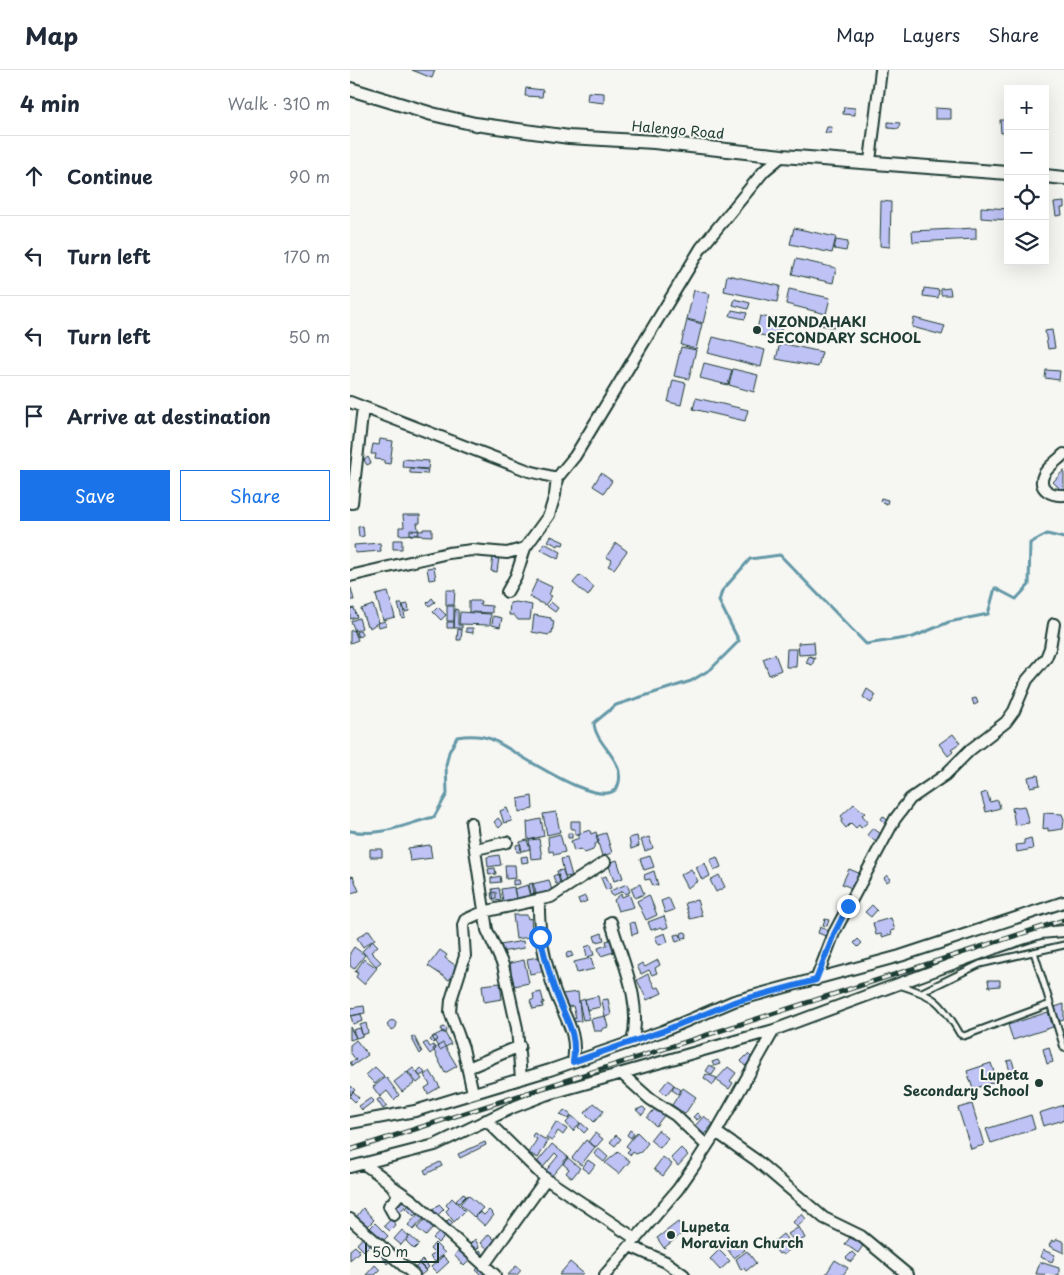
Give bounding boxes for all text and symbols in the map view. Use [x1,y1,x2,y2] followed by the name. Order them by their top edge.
[25,17,78,53] text: Map
[836,21,875,48] text: Map
[903,21,960,48] text: Layers
[988,21,1039,48] text: Share
[1004,85,1049,265] map controls
[1004,85,1049,130] button: +
[20,87,80,119] text: 4 min
[228,91,330,115] text: Walk · 310 m
[631,115,725,144] street label: Halengo Road
[1004,130,1049,175] button: −
[20,162,48,190] icon: ahead
[67,162,153,190] text: Continue
[289,164,330,188] text: 90 m
[1004,175,1049,220] button: locate
[1004,220,1049,265] button: layers
[20,242,48,270] icon: left
[67,242,151,270] text: Turn left
[284,244,330,268] text: 170 m
[767,311,921,348] place label: NZONDAHAKI SECONDARY SCHOOL
[20,322,48,350] icon: left
[67,322,151,350] text: Turn left
[289,324,330,348] text: 50 m
[751,324,763,336] marker: NZONDAHAKI SECONDARY SCHOOL
[20,402,48,430] icon: arrive
[67,402,271,430] text: Arrive at destination
[20,470,170,521] button: Save
[180,470,330,521] button: Share
[837,895,860,918] route end
[529,926,552,949] route start
[903,1064,1030,1101] place label: Lupeta Secondary School
[1033,1077,1045,1089] marker: Lupeta Secondary School
[681,1216,804,1253] place label: Lupeta Moravian Church
[665,1229,677,1241] marker: Lupeta Moravian Church
[365,1240,439,1263] scale bar
[372,1241,408,1262] text: 50 m

